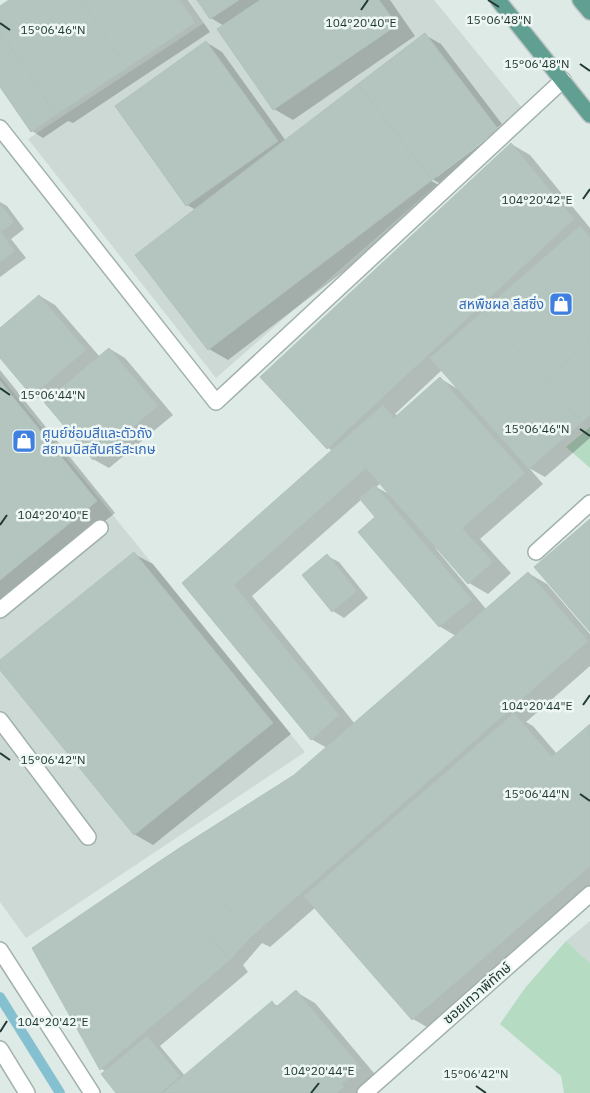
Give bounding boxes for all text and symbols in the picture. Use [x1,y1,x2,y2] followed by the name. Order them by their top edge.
[466,12,532,27] text: 15°06'48"N
[326,15,396,30] text: 104°20'40"E
[20,22,86,37] text: 15°06'46"N
[504,56,570,71] text: 15°06'48"N
[502,192,572,207] text: 104°20'42"E
[548,291,574,317] shop icon: สหพืชผล ลีสซิ่ง
[459,295,544,313] place label: สหพืชผล ลีสซิ่ง
[20,387,86,402] text: 15°06'44"N
[504,421,570,436] text: 15°06'46"N
[42,424,156,458] place label: ศูนย์ซ่อมสีและตัวถัง สยามนิสสันศรีสะเกษ
[11,428,37,454] shop icon: ศูนย์ซ่อมสีและตัวถัง สยามนิสสันศรีสะเกษ
[18,507,88,522] text: 104°20'40"E
[502,698,572,713] text: 104°20'44"E
[20,752,86,767] text: 15°06'42"N
[504,786,570,801] text: 15°06'44"N
[439,958,515,1028] street label: ซอยเทวาพิทักษ์
[18,1014,88,1029] text: 104°20'42"E
[284,1063,354,1078] text: 104°20'44"E
[443,1066,509,1081] text: 15°06'42"N

